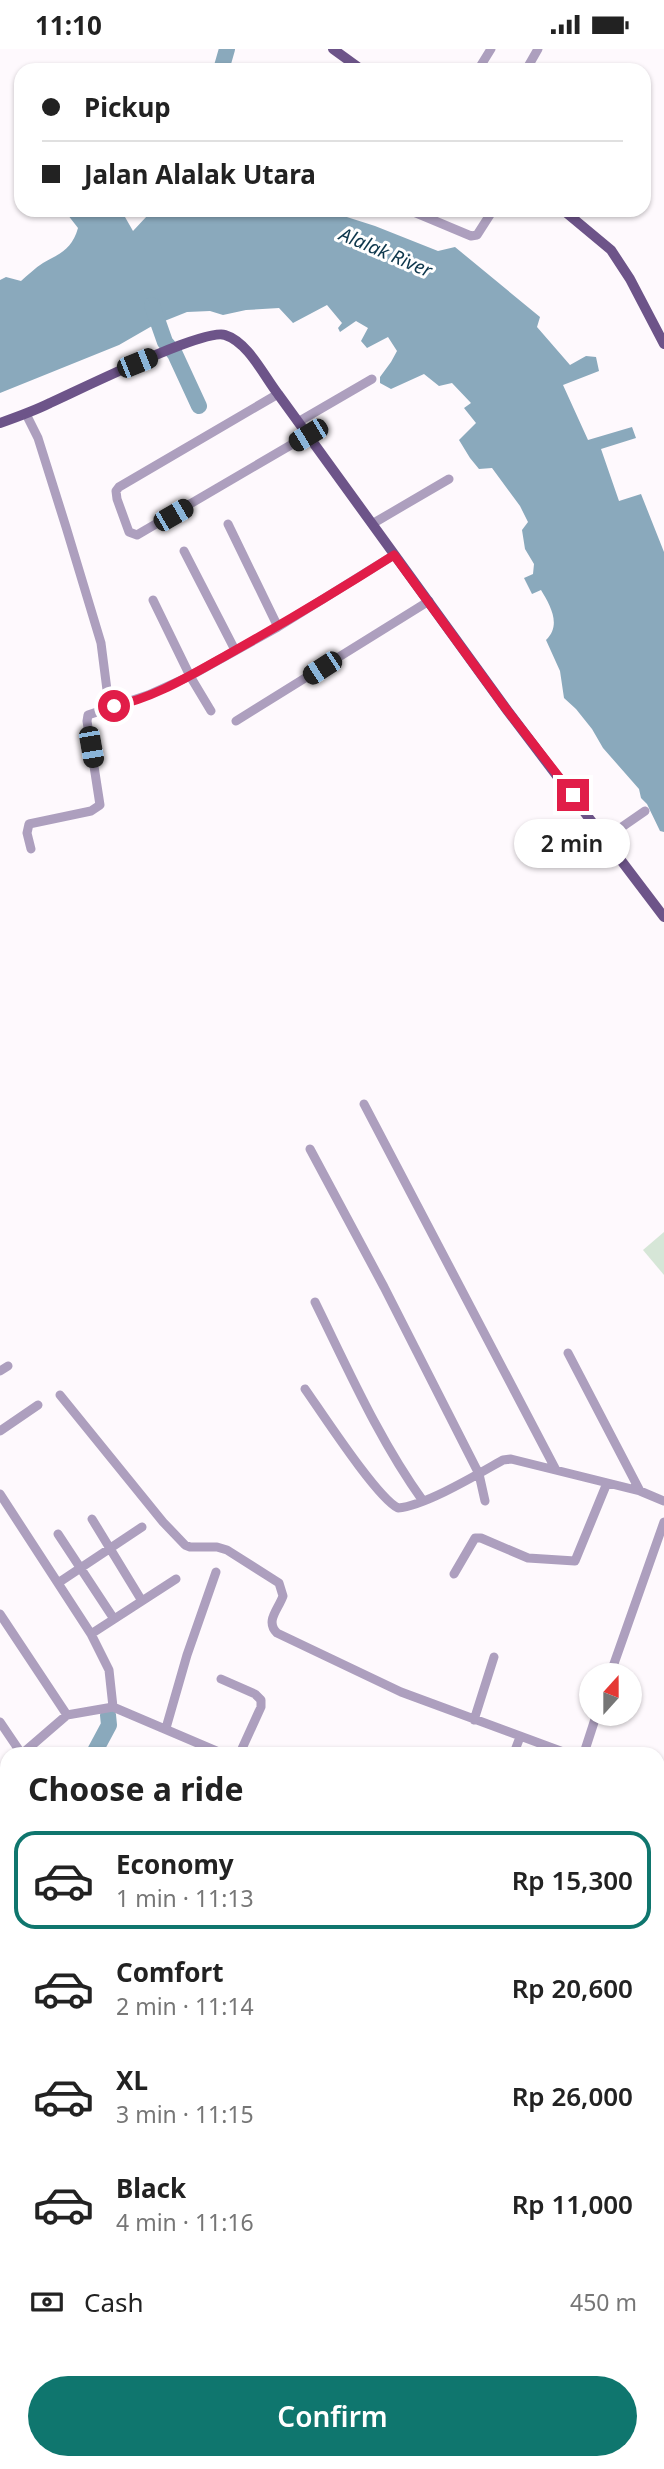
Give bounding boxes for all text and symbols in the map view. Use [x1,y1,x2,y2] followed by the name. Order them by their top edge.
[35,7,102,43] text: 11:10
[84,89,171,125] text: Pickup
[84,156,316,192] text: Jalan Alalak Utara
[334,220,438,284] water label: Alalak River
[114,345,161,381] car
[285,415,332,455] car
[150,495,197,535] car
[299,648,346,688] car
[98,690,130,722] route start
[78,724,105,770] car
[557,779,589,811] route end
[515,819,631,869] callout: 2 min
[541,827,603,859] text: 2 min
[579,1663,642,1725] north arrow
[579,1663,642,1726] map controls
[28,1767,244,1810] text: Choose a ride
[116,1846,234,1882] text: Economy
[32,1849,95,1912] icon: car
[512,1862,633,1898] text: Rp 15,300
[116,1882,254,1914] text: 1 min · 11:13
[116,1954,224,1990] text: Comfort
[32,1957,95,2020] icon: car
[512,1970,633,2006] text: Rp 20,600
[116,1990,254,2022] text: 2 min · 11:14
[116,2062,148,2098] text: XL
[32,2065,95,2128] icon: car
[512,2078,633,2114] text: Rp 26,000
[116,2098,254,2130] text: 3 min · 11:15
[116,2170,186,2206] text: Black
[32,2173,95,2236] icon: car
[512,2186,633,2222] text: Rp 11,000
[116,2206,254,2238] text: 4 min · 11:16
[28,2283,66,2321] icon: cash
[84,2284,144,2320] text: Cash
[570,2286,637,2318] text: 450 m
[28,2376,637,2456] button: Confirm

